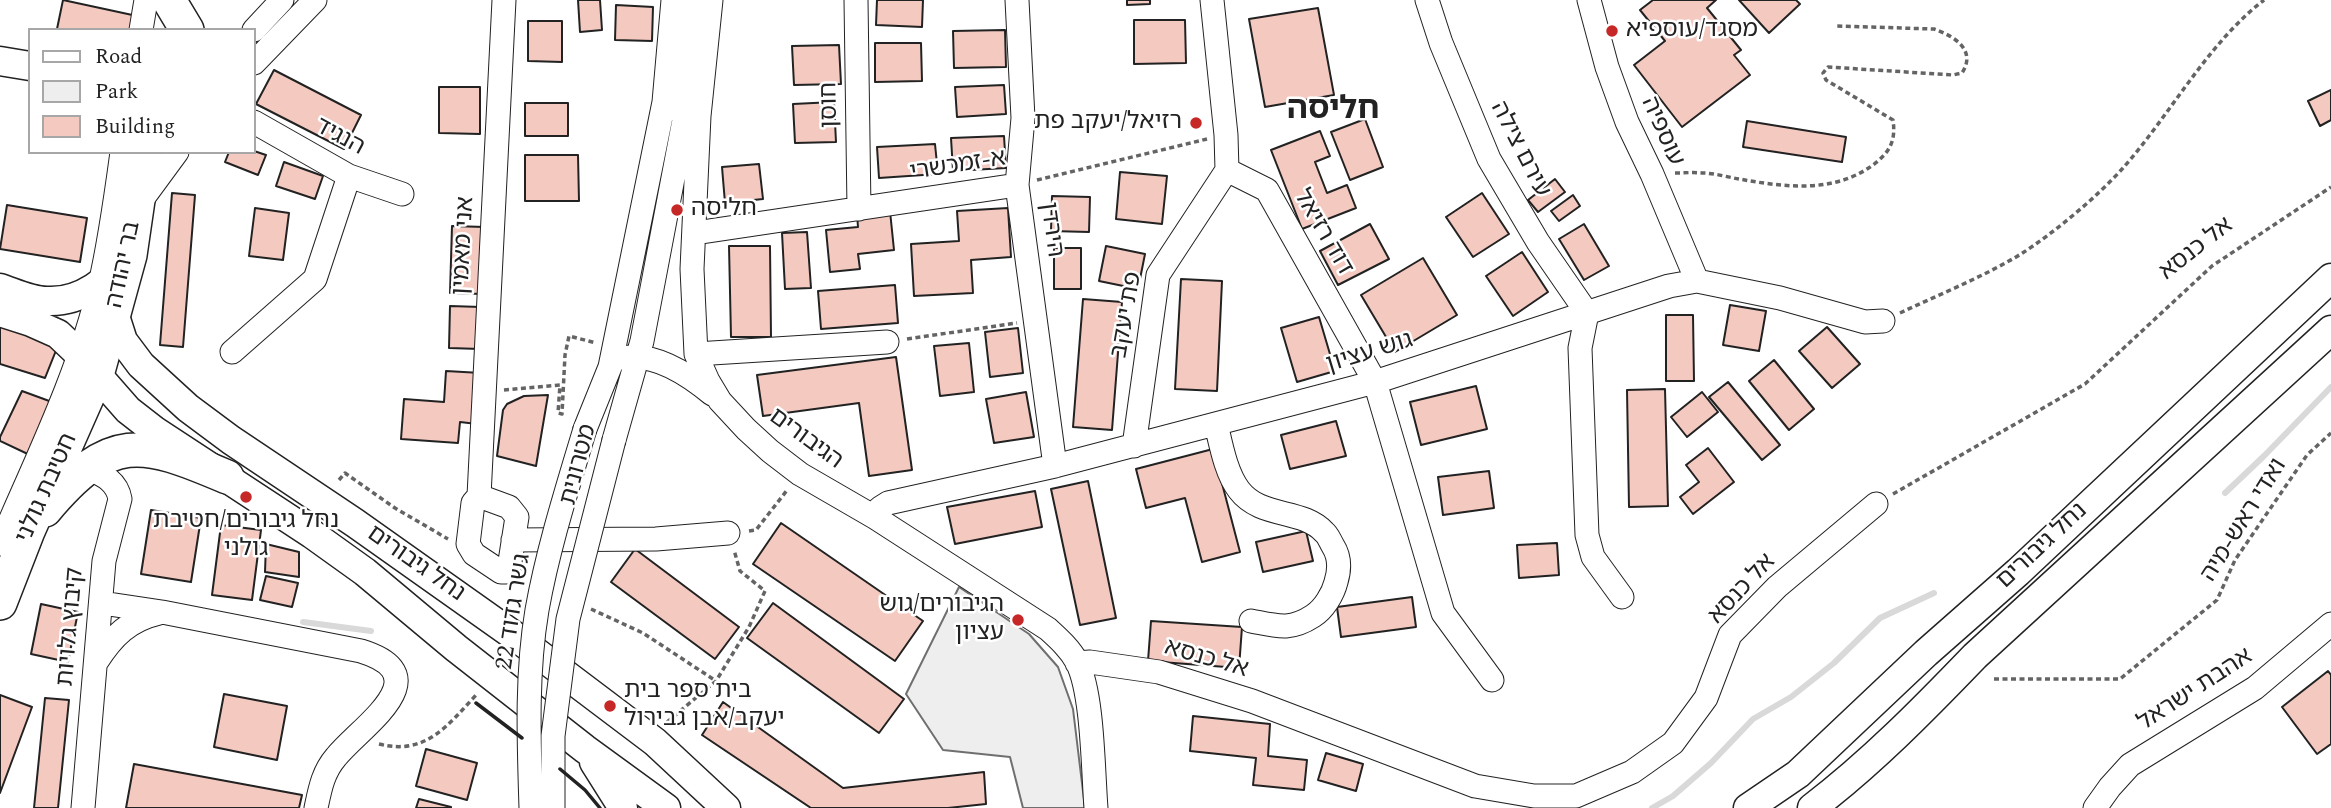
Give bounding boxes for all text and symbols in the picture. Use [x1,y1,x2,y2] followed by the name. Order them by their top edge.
[1626,17,1758,45] place label: מסגד/עוספיא
[1604,23,1620,39] marker: מסגד/עוספיא
[28,28,256,154] legend
[95,41,142,73] text: Road
[95,76,138,108] text: Park
[816,82,846,128] street label: חוסן
[1287,93,1379,131] district label: חליסה
[1633,93,1689,171] street label: עוספיה
[1483,97,1555,203] street label: עירם צילה
[1034,109,1182,137] place label: רזיאל/יעקב פת
[95,111,175,143] text: Building
[309,113,369,163] street label: הנגיד
[1188,115,1204,131] marker: רזיאל/יעקב פת
[908,145,1008,189] street label: א-זמכשרי
[1286,185,1358,281] street label: דוד רזיאל
[448,196,482,296] street label: אני מאמין
[691,196,757,224] place label: חליסה
[1032,201,1068,259] street label: הירדן
[669,202,685,218] marker: חליסה
[2154,212,2240,288] street label: אל כנסא
[102,219,148,311] street label: בר יהודה
[1106,270,1150,360] street label: פת יעקב
[1323,327,1417,381] street label: גוש עציון
[762,403,848,477] street label: הגיבורים
[555,422,605,508] street label: מטרונית
[11,430,85,548] street label: חטיבת גולני
[2196,454,2294,588] street label: ואדי ראש-מיה
[238,489,254,505] marker: נחל גיבורים/חטיבת גולני
[1992,498,2094,596] street label: נחל גיבורים
[153,508,339,564] place label: נחל גיבורים/חטיבת גולני
[360,521,470,609] street label: נחל גיבורים
[1703,549,1783,631] street label: אל כנסא
[492,552,538,672] street label: גשר גדוד 22
[52,566,92,688] street label: קיבוץ גלויות
[879,592,1004,648] place label: הגיבורים/גוש עציון
[1010,612,1026,628] marker: הגיבורים/גוש עציון
[1161,634,1251,686] street label: אל כנסא
[2133,643,2259,739] street label: אהבת ישראל
[624,678,785,734] place label: בית ספר בית יעקב/אבן גבירול
[602,698,618,714] marker: בית ספר בית יעקב/אבן גבירול

